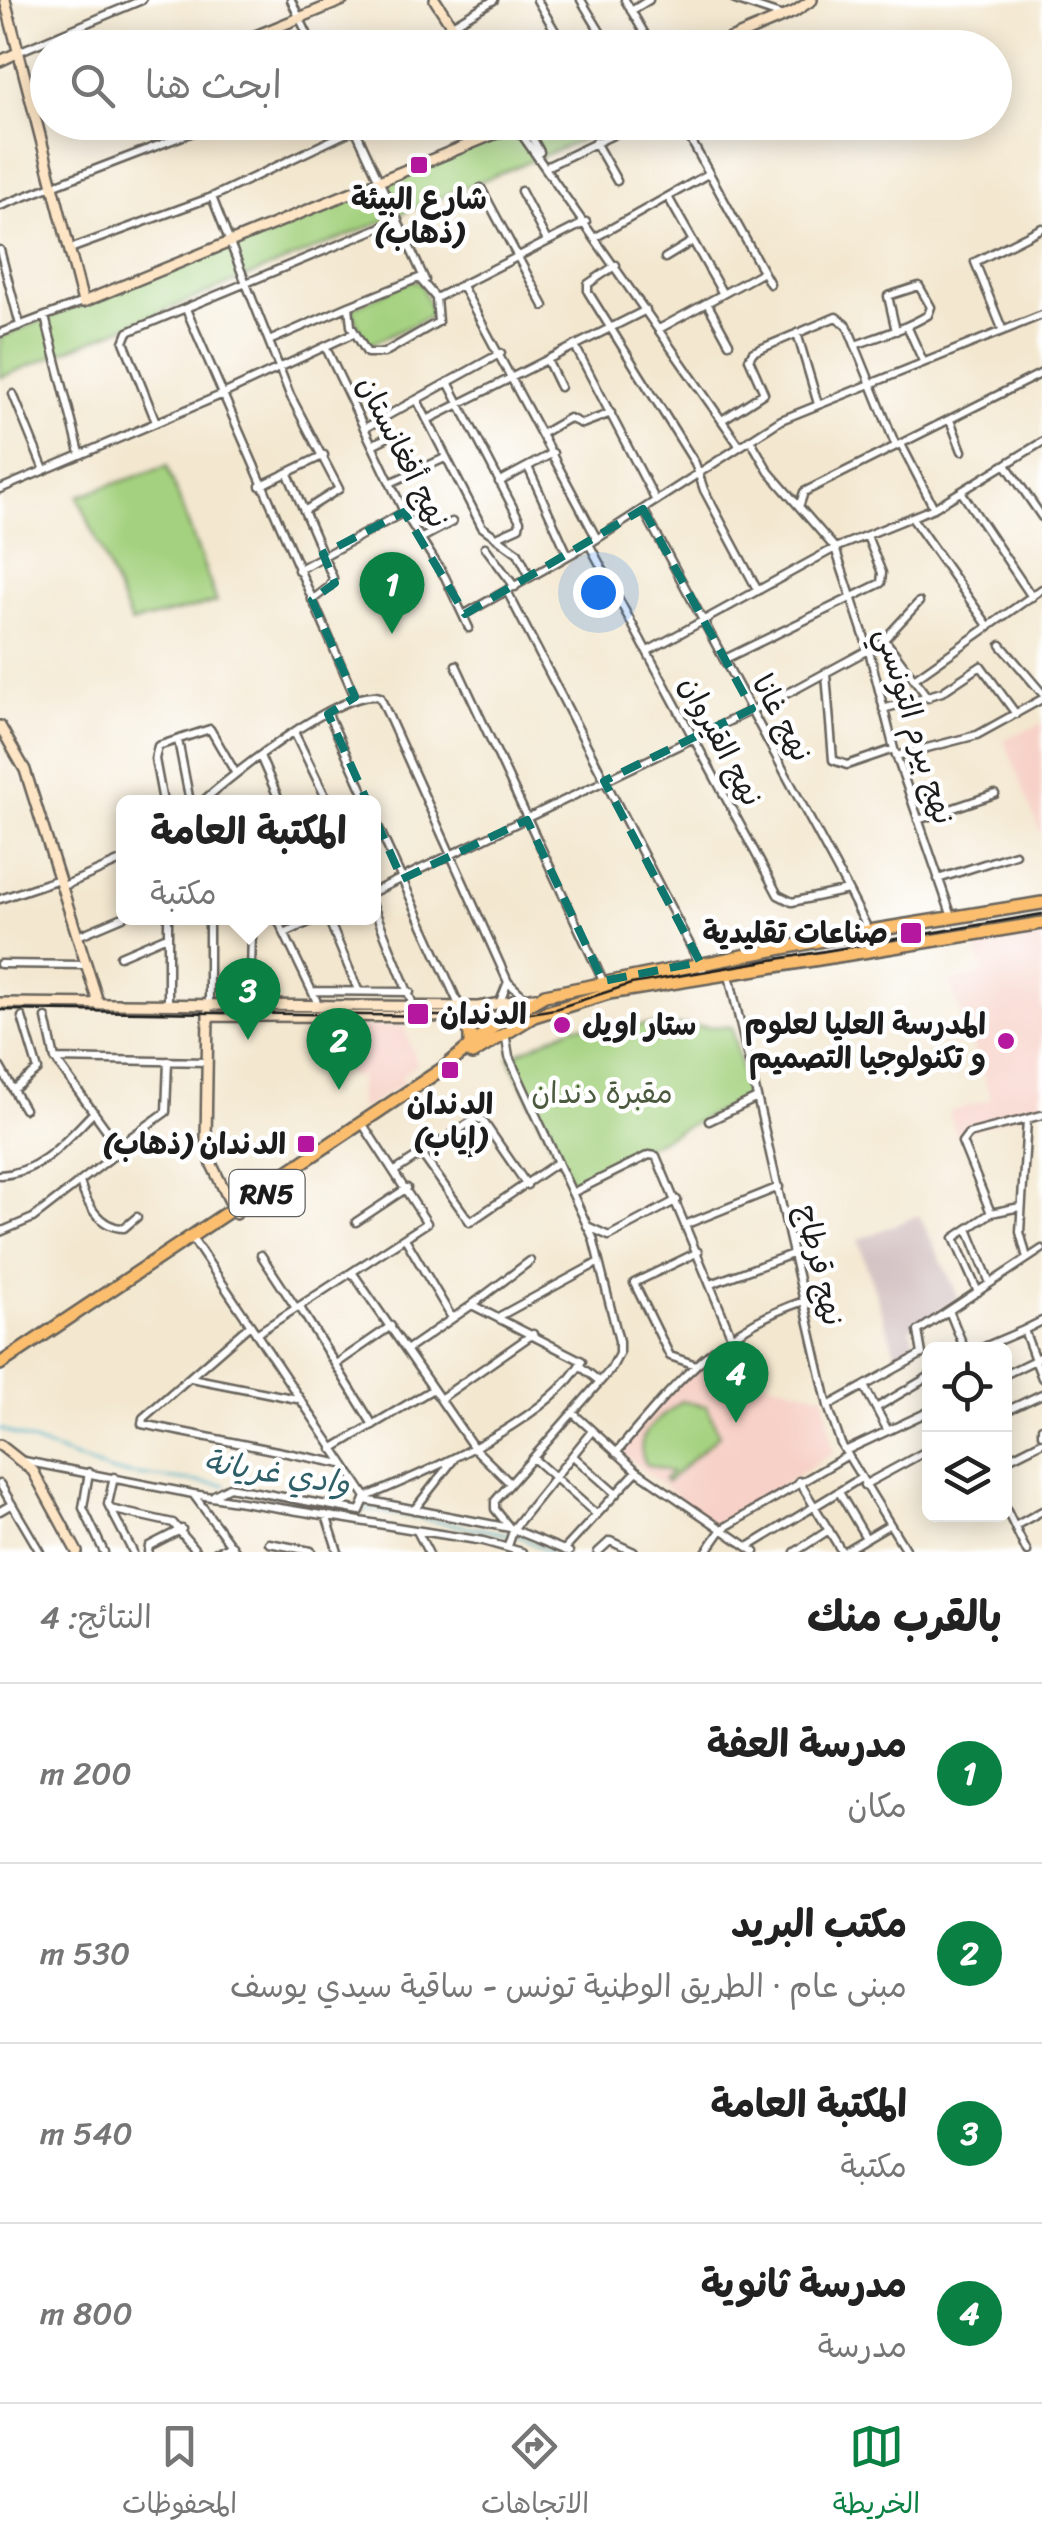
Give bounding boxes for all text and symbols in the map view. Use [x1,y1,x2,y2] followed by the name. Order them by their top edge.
[30,30,1012,140] search box
[145,52,282,119] text: ابحث هنا
[65,58,120,113] icon: search
[408,154,430,176] marker: شارع البيئة (ذهاب)
[351,172,487,260] place label: شارع البيئة (ذهاب)
[341,366,465,538] street label: نهج أفغانستان
[360,552,424,634] pin: 1
[573,567,624,618] your location
[859,621,971,831] street label: نهج بيرم التونسي
[736,664,828,772] street label: نهج غانا
[664,666,778,816] street label: نهج القيروان
[116,795,381,925] popup
[150,798,347,865] text: المكتبة العامة
[150,865,217,922] text: مكتبة
[702,906,888,960] place label: صناعات تقليدية
[898,920,924,946] marker: صناعات تقليدية
[216,958,280,1040] pin: 3
[440,987,527,1041] place label: الدندان
[745,997,986,1085] place label: المدرسة العليا لعلوم و تكنولوجيا التصميم
[582,998,697,1052] place label: ستار اويل
[405,1001,431,1027] marker: الدندان
[306,1008,372,1090] pin: 2
[551,1014,573,1036] marker: ستار اويل
[995,1030,1017,1052] marker: المدرسة العليا لعلوم و تكنولوجيا التصميم
[439,1059,461,1081] marker: الدندان (إياب)
[531,1066,673,1120] park label: مقبرة دندان
[407,1077,493,1165] place label: الدندان (إياب)
[103,1117,286,1171] place label: الدندان (ذهاب)
[295,1133,317,1155] marker: الدندان (ذهاب)
[230,1170,304,1216] road number: RN5
[780,1199,860,1331] street label: نهج قرطاج
[704,1340,768,1423] pin: 4
[922,1342,1012,1522] map controls
[922,1342,1012,1432] button: locate
[922,1432,1012,1522] button: layers
[200,1433,355,1512] water label: وادي غريانة
[807,1580,1002,1654] text: بالقرب منك
[40,1589,152,1646] text: النتائج: 4
[707,1711,907,1778] text: مدرسة العفة
[40,1745,132,1802] text: 200 m
[963,1745,976,1802] text: 1
[848,1778,907,1835] text: مكان
[731,1891,907,1958] text: مكتب البريد
[40,1925,130,1982] text: 530 m
[960,1925,979,1982] text: 2
[230,1958,907,2015] text: مبنى عام · الطريق الوطنية تونس - ساقية سيدي يوسف
[710,2071,907,2138] text: المكتبة العامة
[40,2105,133,2162] text: 540 m
[961,2105,978,2162] text: 3
[841,2138,907,2195] text: مكتبة
[701,2251,907,2318] text: مدرسة ثانوية
[40,2285,133,2342] text: 800 m
[960,2285,980,2342] text: 4
[818,2318,907,2375] text: مدرسة
[122,2419,237,2528] tab: المحفوظات
[481,2419,589,2528] tab: الاتجاهات
[833,2419,920,2528] tab: الخريطة

